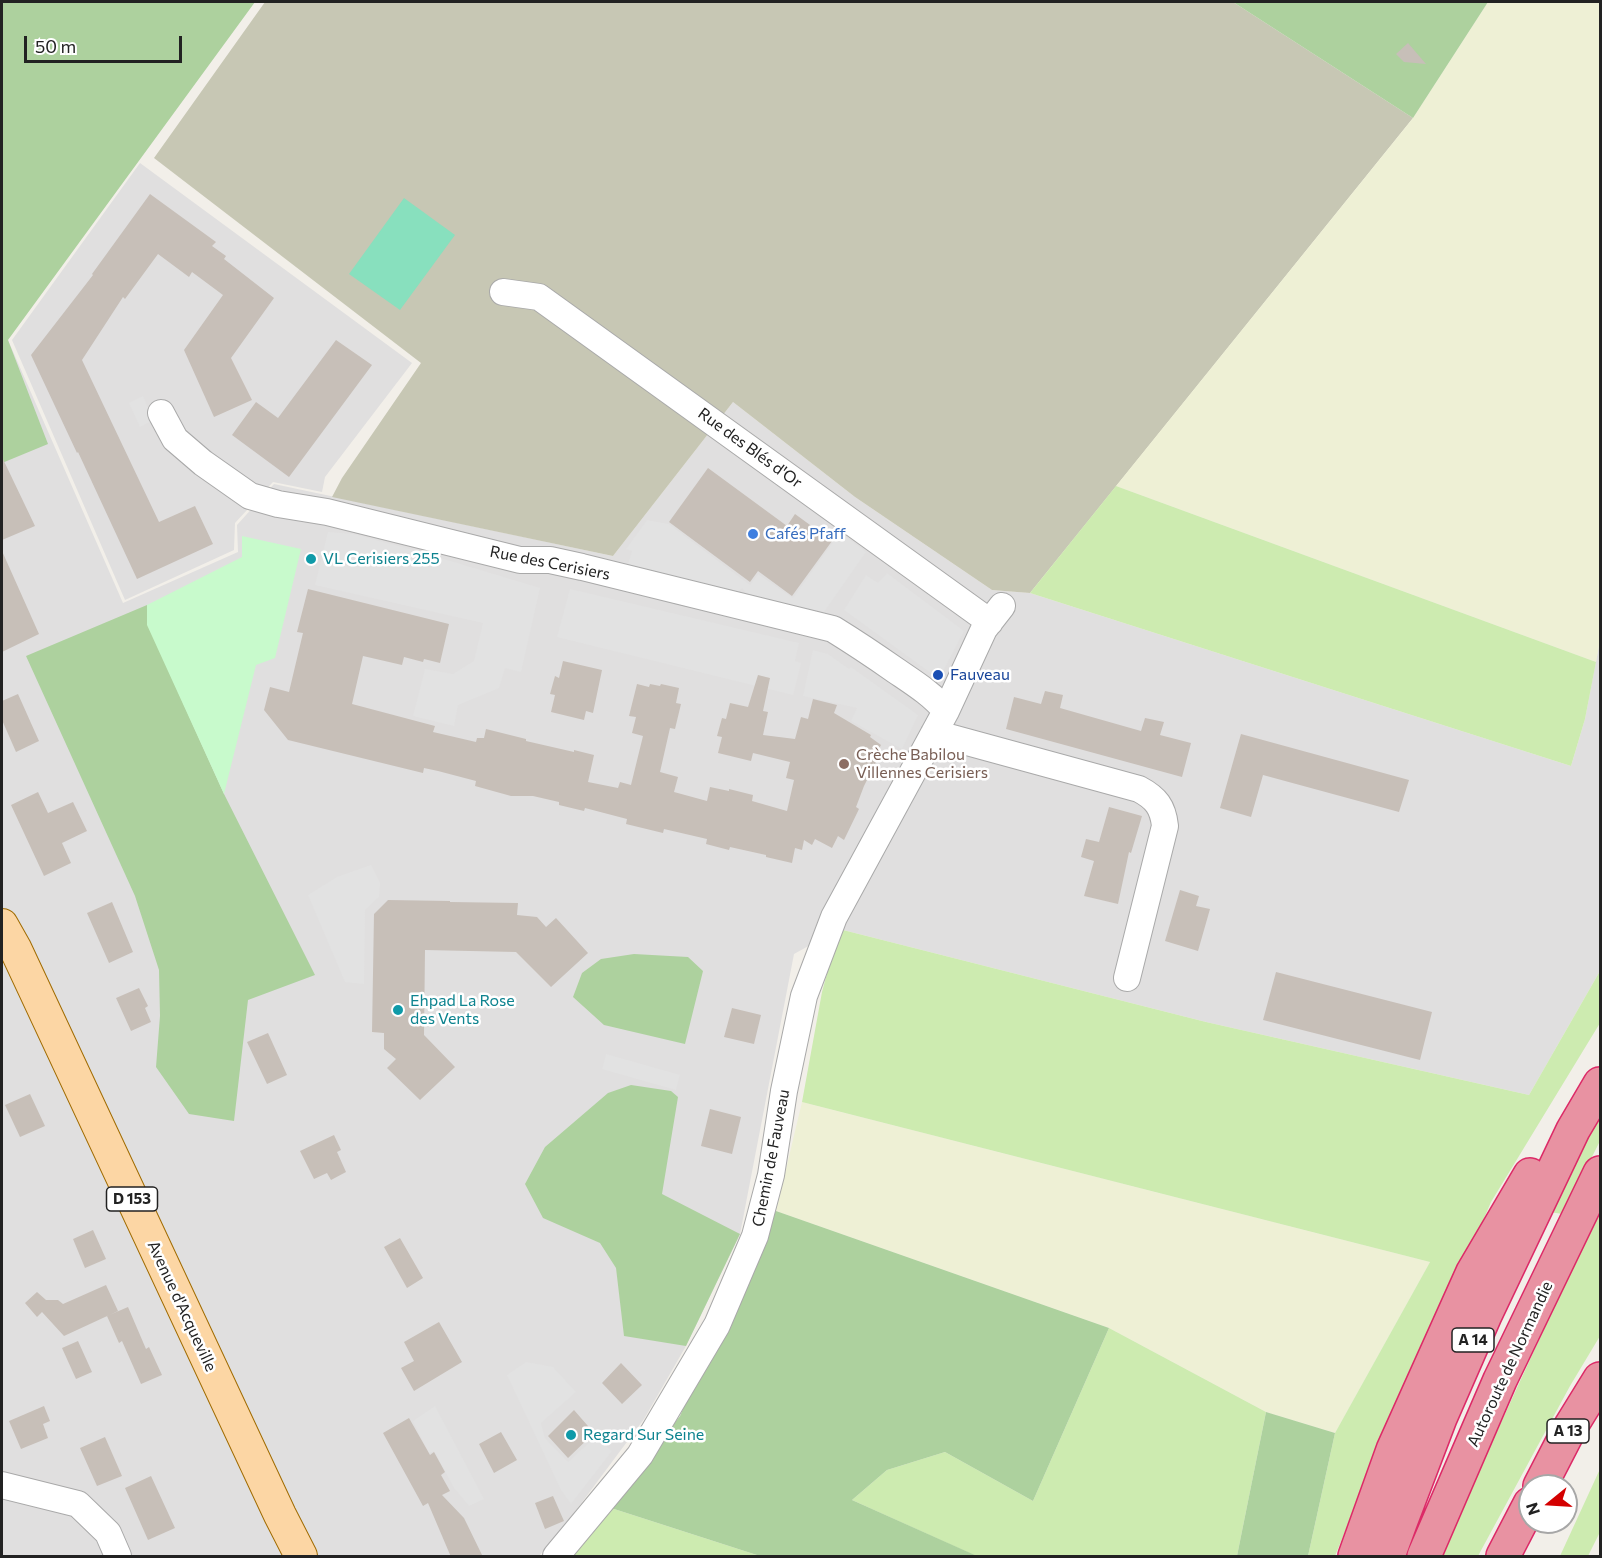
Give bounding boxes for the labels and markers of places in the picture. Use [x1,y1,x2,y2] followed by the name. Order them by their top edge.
[765,524,846,544] place label: Cafés Pfaff
[746,527,760,541] marker: Cafés Pfaff
[323,549,440,569] place label: VL Cerisiers 255
[304,552,318,566] marker: VL Cerisiers 255
[950,665,1010,685] place label: Fauveau
[931,668,945,682] marker: Fauveau
[856,745,988,783] place label: Crèche Babilou Villennes Cerisiers
[837,757,851,771] marker: Crèche Babilou Villennes Cerisiers
[410,991,515,1029] place label: Ehpad La Rose des Vents
[391,1003,405,1017] marker: Ehpad La Rose des Vents
[583,1425,704,1445] place label: Regard Sur Seine
[564,1428,578,1442] marker: Regard Sur Seine

